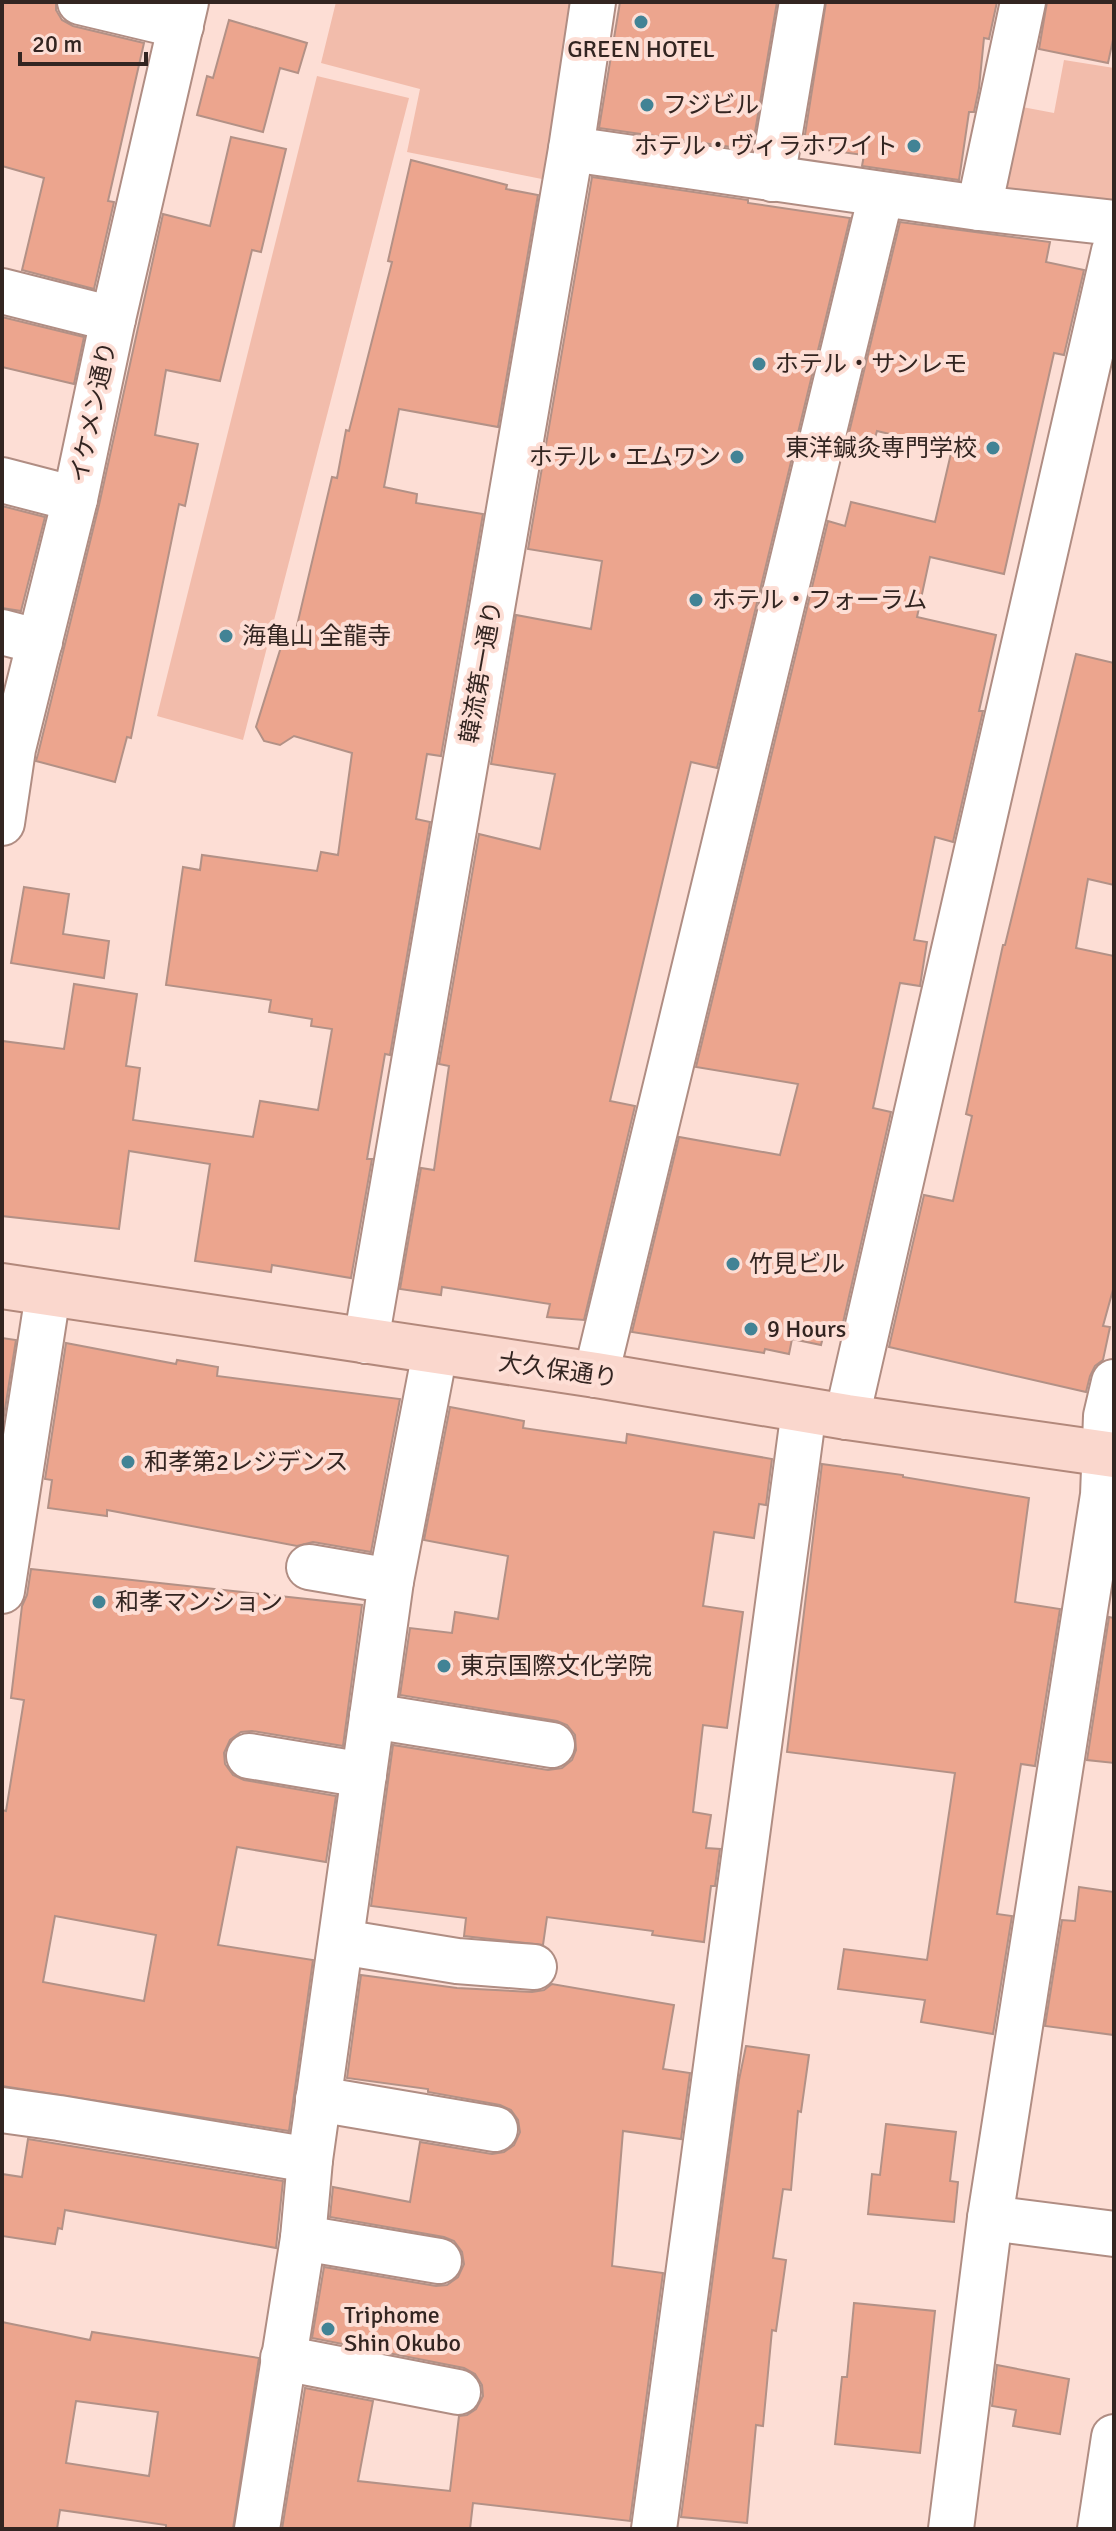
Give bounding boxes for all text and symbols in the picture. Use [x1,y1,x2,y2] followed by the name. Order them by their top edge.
[632,13,650,31] marker: GREEN HOTEL
[20,16,146,66] scale bar
[32,29,82,59] text: 20 m
[567,34,715,64] place label: GREEN HOTEL
[663,90,759,120] place label: フジビル
[638,96,656,114] marker: フジビル
[634,131,898,161] place label: ホテル・ヴィラホワイト
[905,137,923,155] marker: ホテル・ヴィラホワイト
[63,339,123,485] street label: イケメン通り
[775,349,967,379] place label: ホテル・サンレモ
[750,355,768,373] marker: ホテル・サンレモ
[785,433,977,463] place label: 東洋鍼灸専門学校
[984,439,1002,457] marker: 東洋鍼灸専門学校
[529,442,721,472] place label: ホテル・エムワン
[728,448,746,466] marker: ホテル・エムワン
[712,585,927,615] place label: ホテル・フォーラム
[687,591,705,609] marker: ホテル・フォーラム
[454,598,508,746] street label: 韓流第一通り
[242,621,391,651] place label: 海亀山 全龍寺
[217,627,235,645] marker: 海亀山 全龍寺
[749,1249,845,1279] place label: 竹見ビル
[724,1255,742,1273] marker: 竹見ビル
[767,1314,846,1344] place label: 9 Hours
[742,1320,760,1338] marker: 9 Hours
[496,1347,620,1393] street label: 大久保通り
[144,1447,348,1477] place label: 和孝第2レジデンス
[119,1453,137,1471] marker: 和孝第2レジデンス
[115,1587,283,1617] place label: 和孝マンション
[90,1593,108,1611] marker: 和孝マンション
[460,1651,652,1681] place label: 東京国際文化学院
[435,1657,453,1675] marker: 東京国際文化学院
[344,2300,461,2358] place label: Triphome Shin Okubo
[319,2320,337,2338] marker: Triphome Shin Okubo

